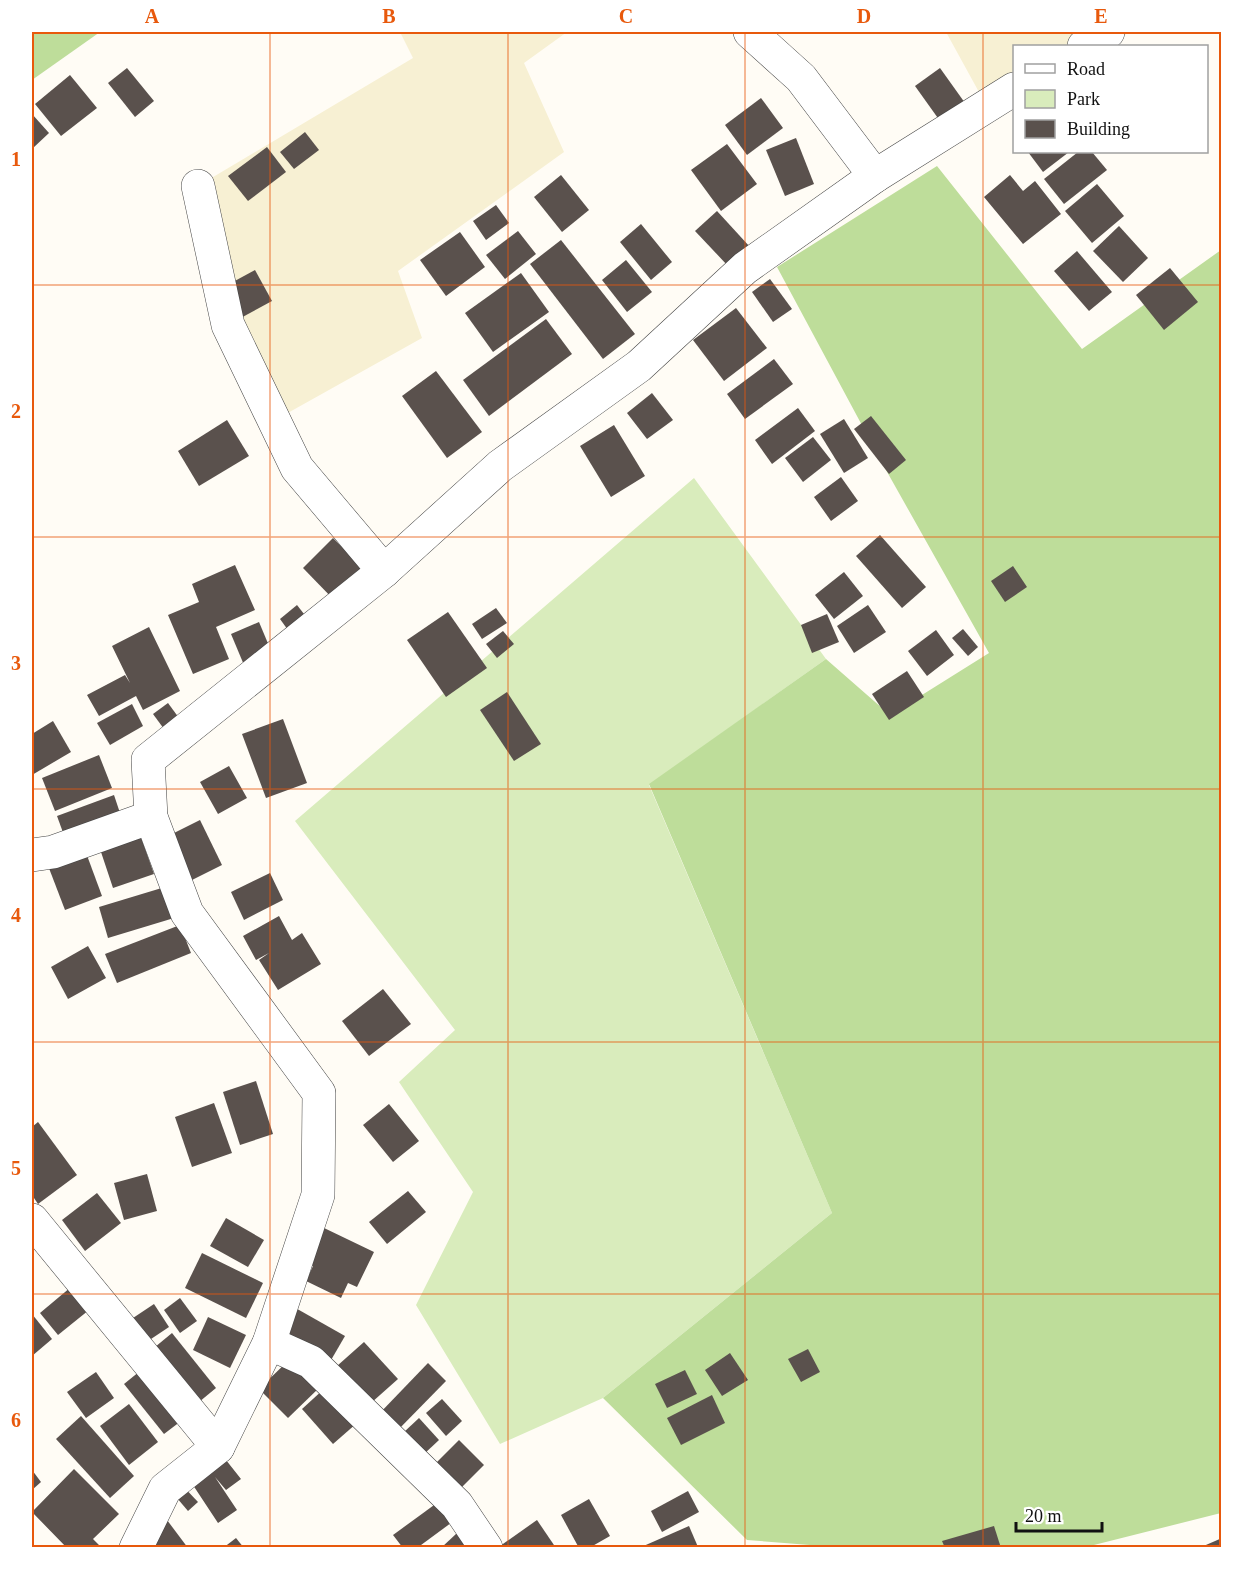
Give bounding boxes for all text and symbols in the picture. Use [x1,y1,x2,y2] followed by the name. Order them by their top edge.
[145,5,160,27] text: A
[382,5,396,27] text: B
[619,5,633,27] text: C
[857,5,871,27] text: D
[1094,5,1108,27] text: E
[1013,45,1208,153] legend
[1067,59,1105,79] text: Road
[1067,89,1100,109] text: Park
[1067,119,1130,139] text: Building
[11,148,21,170] text: 1
[11,400,21,422] text: 2
[11,652,21,674] text: 3
[11,904,21,926] text: 4
[11,1157,21,1179] text: 5
[11,1409,21,1431] text: 6
[1016,1495,1102,1533] scale bar
[1025,1506,1062,1526] text: 20 m

